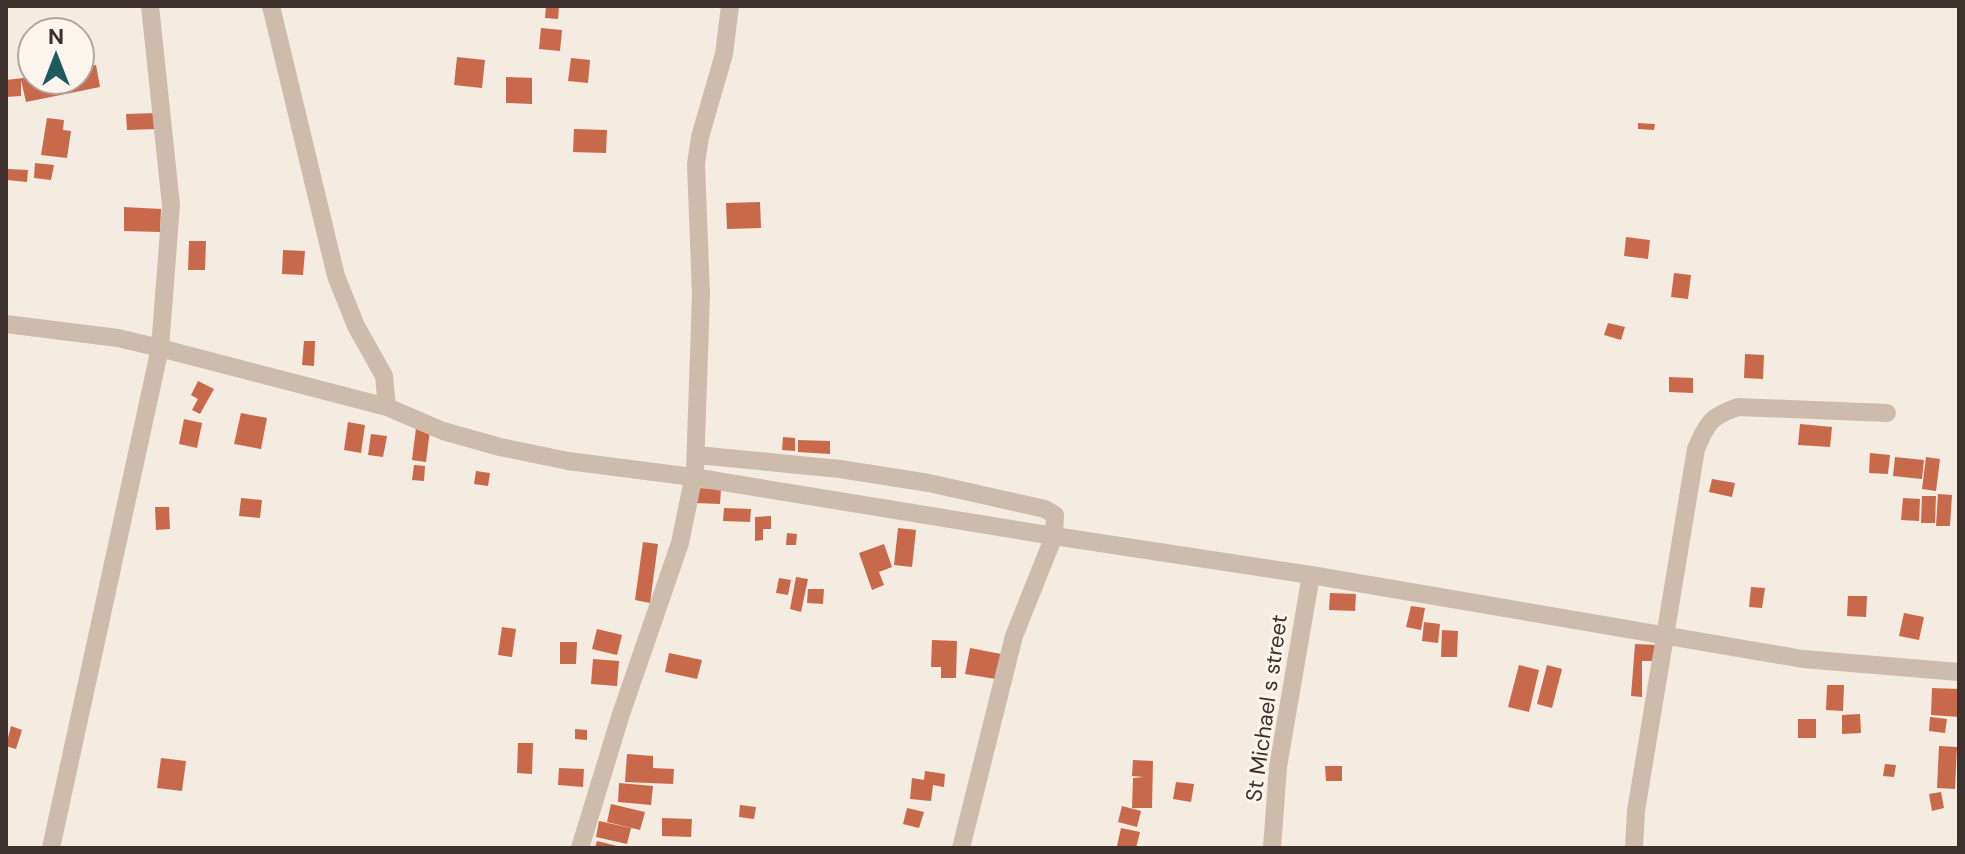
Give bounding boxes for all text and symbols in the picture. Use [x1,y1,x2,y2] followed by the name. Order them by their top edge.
[16,16,96,96] north arrow
[48,22,64,51] text: N
[1239,613,1294,803] street label: St Michael s street

